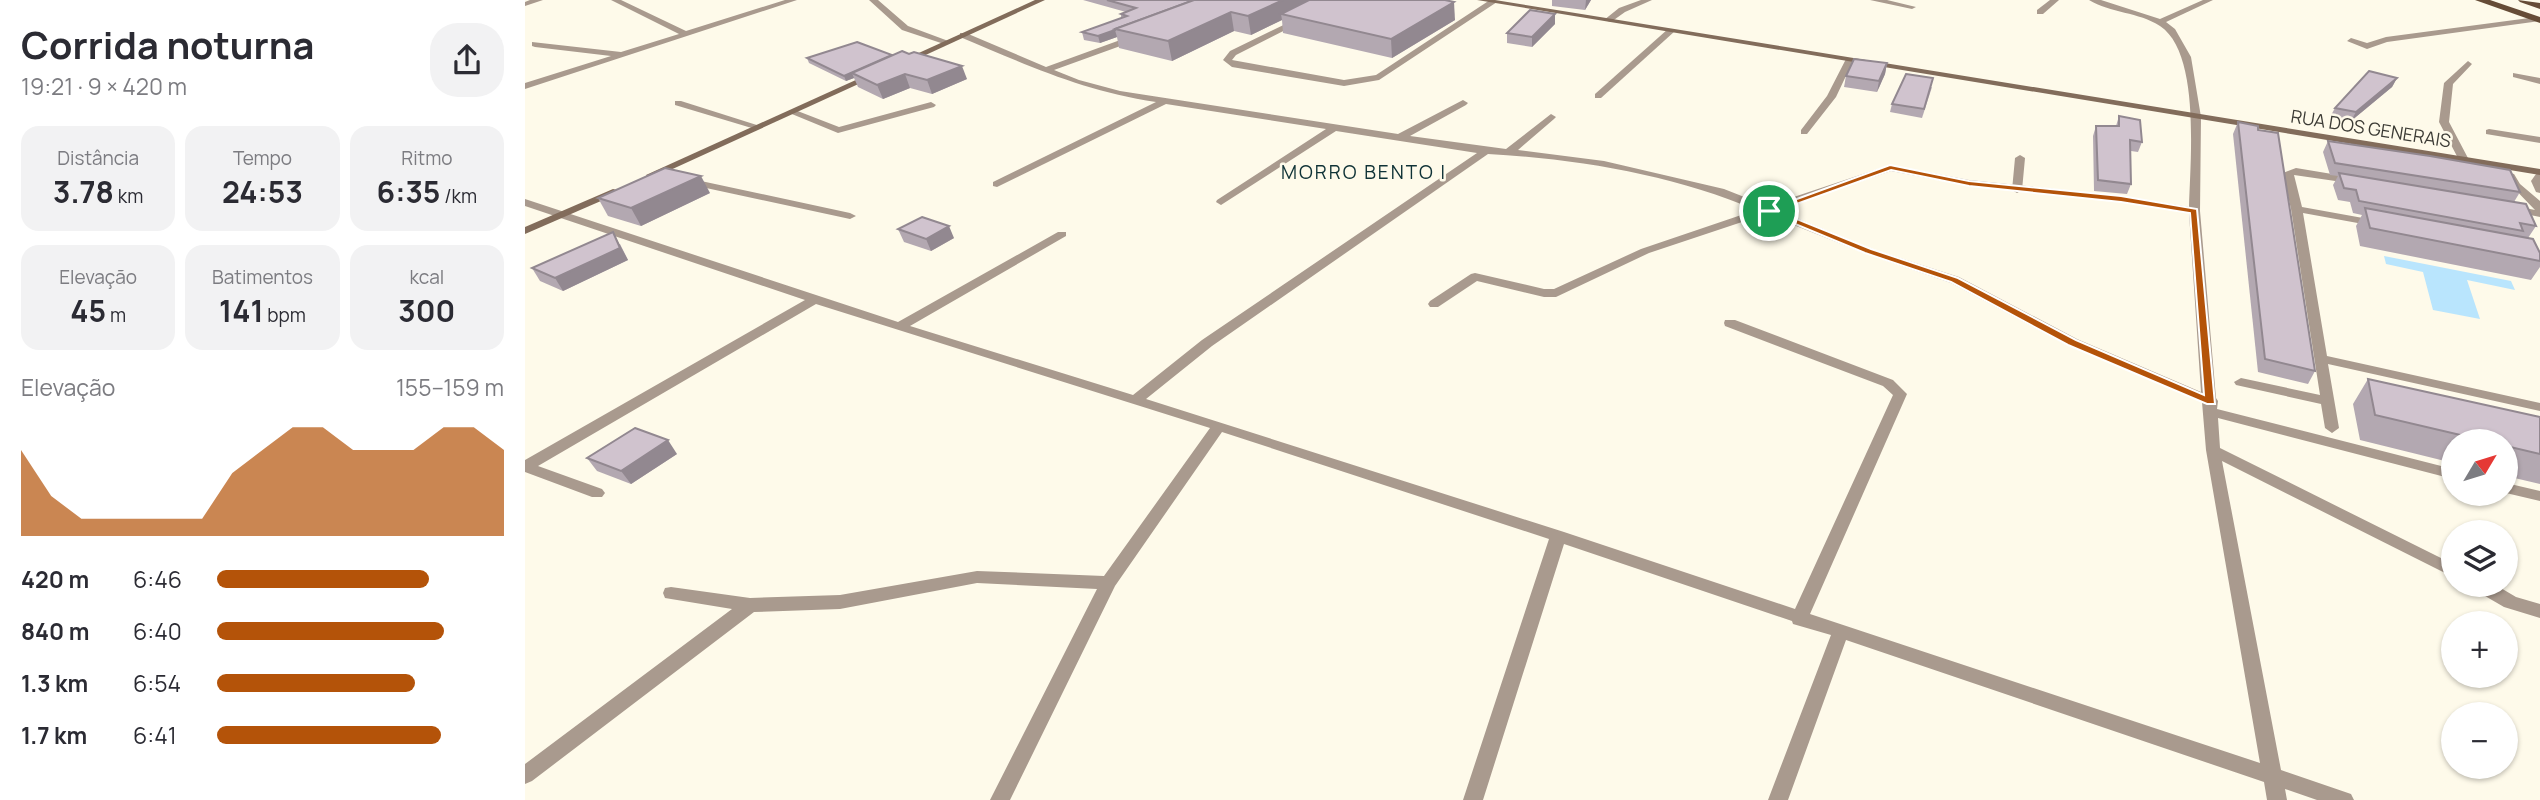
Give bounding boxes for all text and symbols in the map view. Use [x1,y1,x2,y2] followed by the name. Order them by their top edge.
[21,18,314,70] text: Corrida noturna
[430,23,504,97] button: share
[21,70,187,102] text: 19:21 · 9 × 420 m
[2289,103,2453,153] street label: RUA DOS GENERAIS
[57,145,139,171] text: Distância
[233,145,292,171] text: Tempo
[401,145,452,171] text: Ritmo
[1281,159,1447,185] district label: MORRO BENTO I
[53,171,114,212] text: 3.78
[222,171,303,212] text: 24:53
[376,171,440,212] text: 6:35
[1739,181,1799,241] pin
[114,183,143,209] text: km
[440,183,477,209] text: /km
[1750,192,1788,230] icon: arrive
[59,264,137,290] text: Elevação
[212,264,313,290] text: Batimentos
[409,264,444,290] text: kcal
[70,290,106,331] text: 45
[219,290,264,331] text: 141
[398,290,455,331] text: 300
[106,302,126,328] text: m
[264,302,306,328] text: bpm
[21,371,115,403] text: Elevação
[396,371,504,403] text: 155–159 m
[2441,429,2518,506] north arrow
[2441,429,2518,779] map controls
[2441,520,2518,597] button: layers
[21,563,89,595] text: 420 m
[133,563,182,595] text: 6:46
[2441,611,2518,688] button: +
[21,615,90,647] text: 840 m
[133,615,182,647] text: 6:40
[21,667,88,699] text: 1.3 km
[133,667,181,699] text: 6:54
[2441,702,2518,779] button: −
[21,719,87,751] text: 1.7 km
[133,719,177,751] text: 6:41

